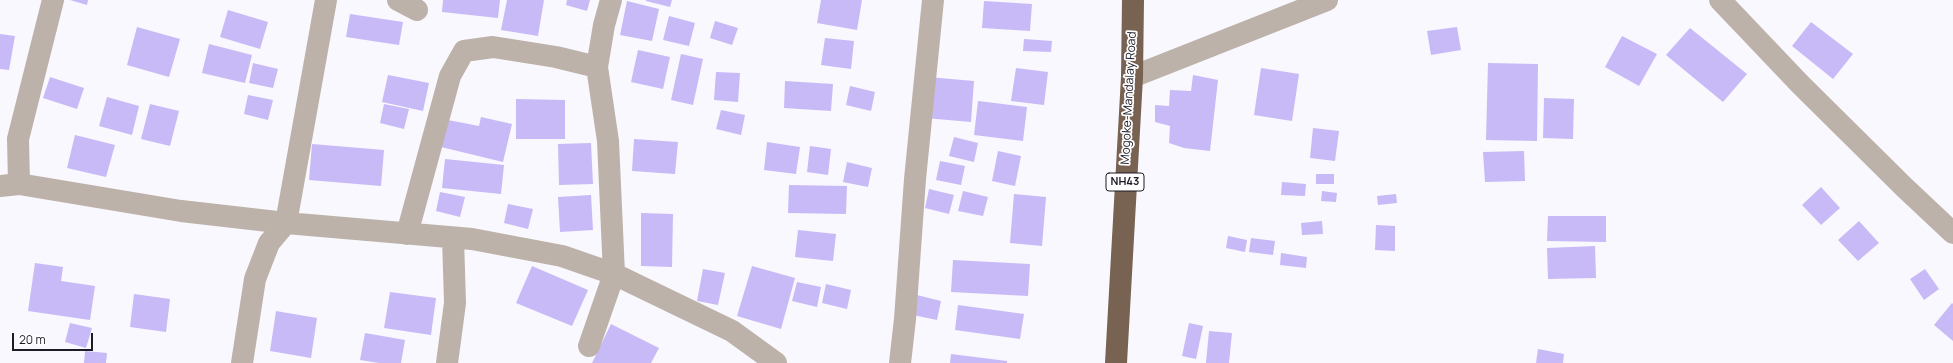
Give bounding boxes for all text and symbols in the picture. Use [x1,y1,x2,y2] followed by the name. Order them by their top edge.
[1118,31,1140,165] street label: Mogoke-Mandalay Road
[1106,173,1144,191] road number: NH43
[14,325,95,351] scale bar
[19,331,46,348] text: 20 m

